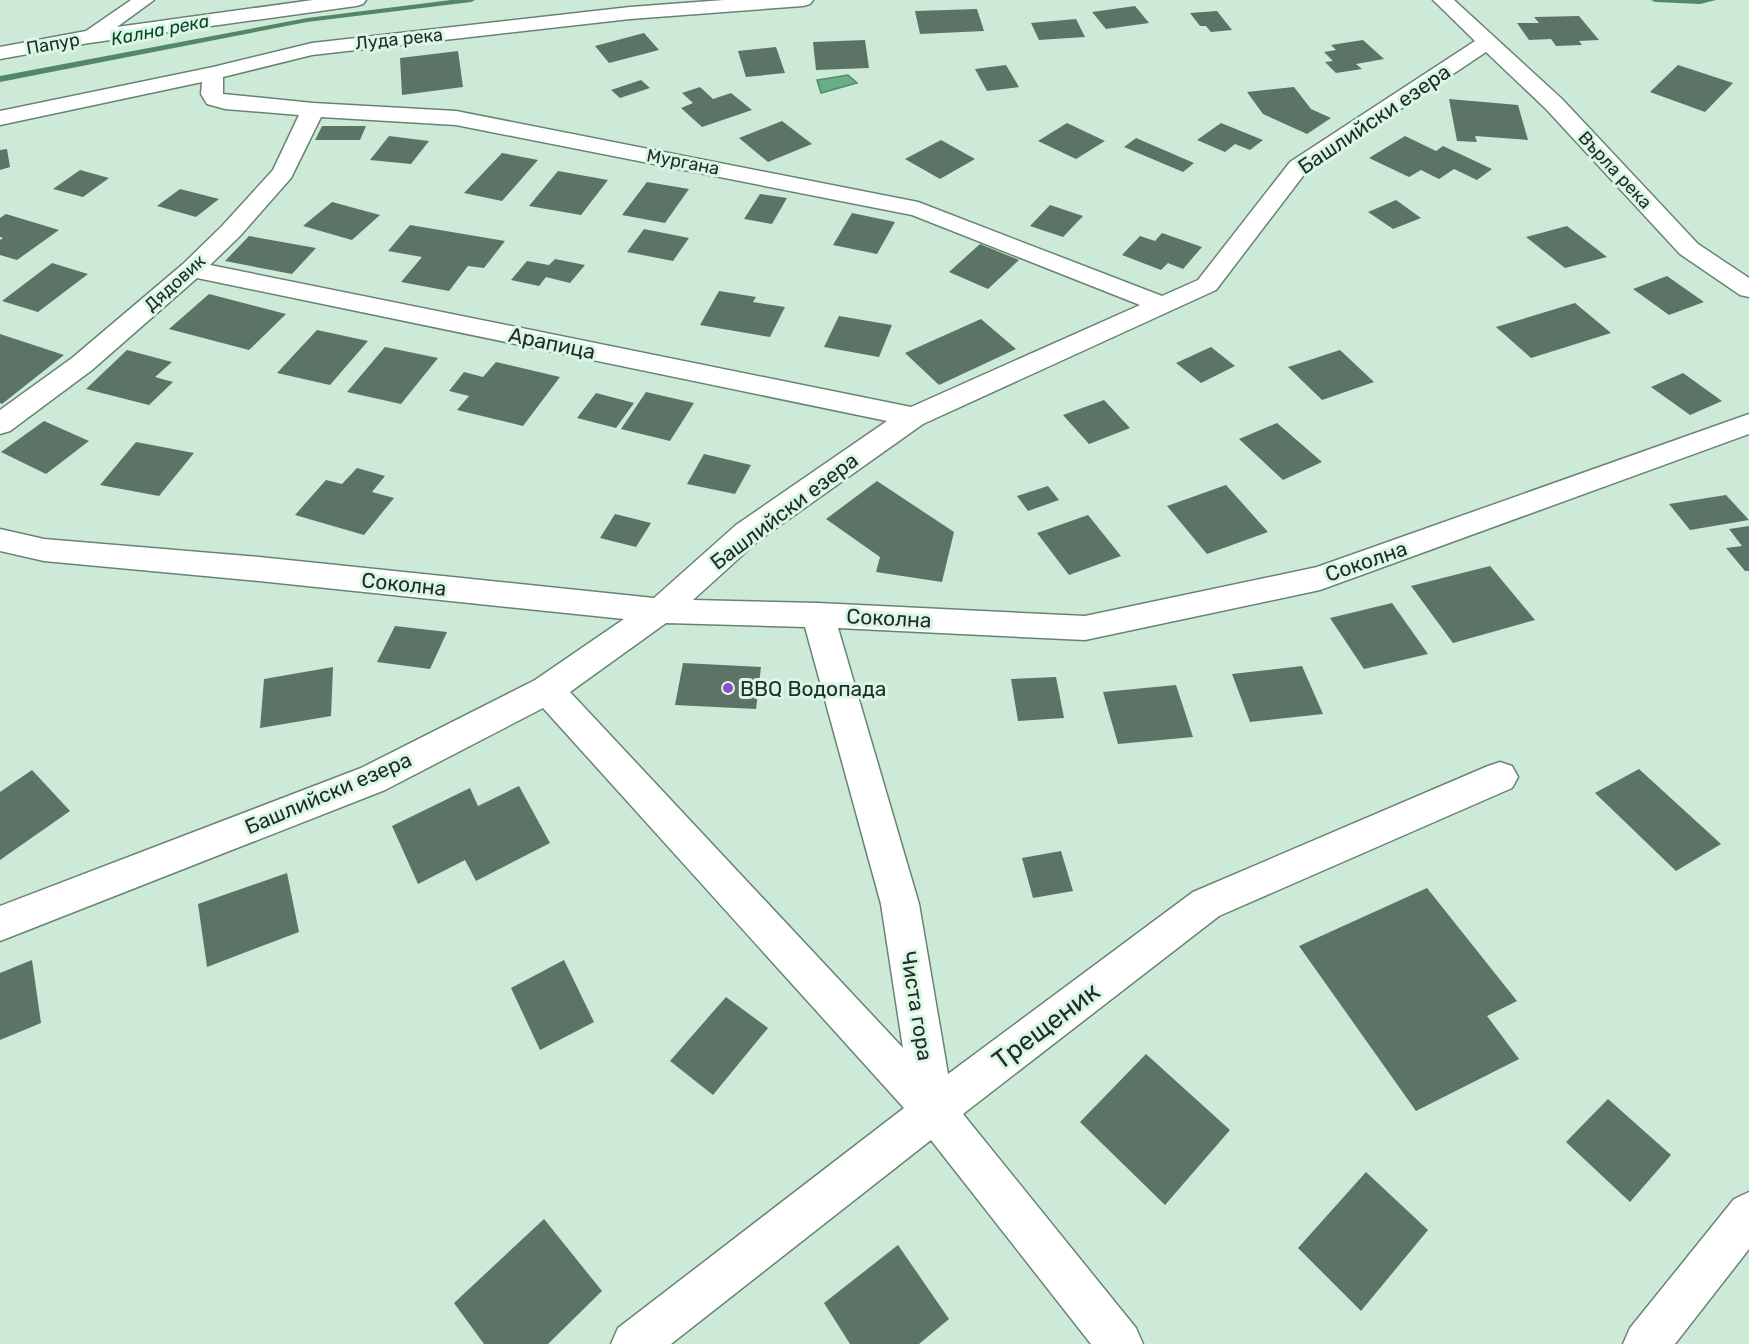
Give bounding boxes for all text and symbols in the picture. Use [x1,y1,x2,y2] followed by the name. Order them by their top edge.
[109,10,211,50] water label: Кална река
[354,23,444,55] street label: Луда река
[24,28,82,60] street label: Папур
[1293,59,1455,179] street label: Башлийски езера
[1574,127,1656,213] street label: Върла река
[645,144,721,180] street label: Мургана
[140,250,210,316] street label: Дядовик
[506,322,598,364] street label: Арапица
[705,447,863,575] street label: Башлийски езера
[1322,535,1410,587] street label: Соколна
[360,567,448,601] street label: Соколна
[846,603,932,633] street label: Соколна
[740,676,886,701] place label: BBQ Водопада
[721,681,735,695] marker: BBQ Водопада
[241,747,415,839] street label: Башлийски езера
[896,949,938,1063] street label: Чиста гора
[986,976,1106,1076] street label: Трещеник

